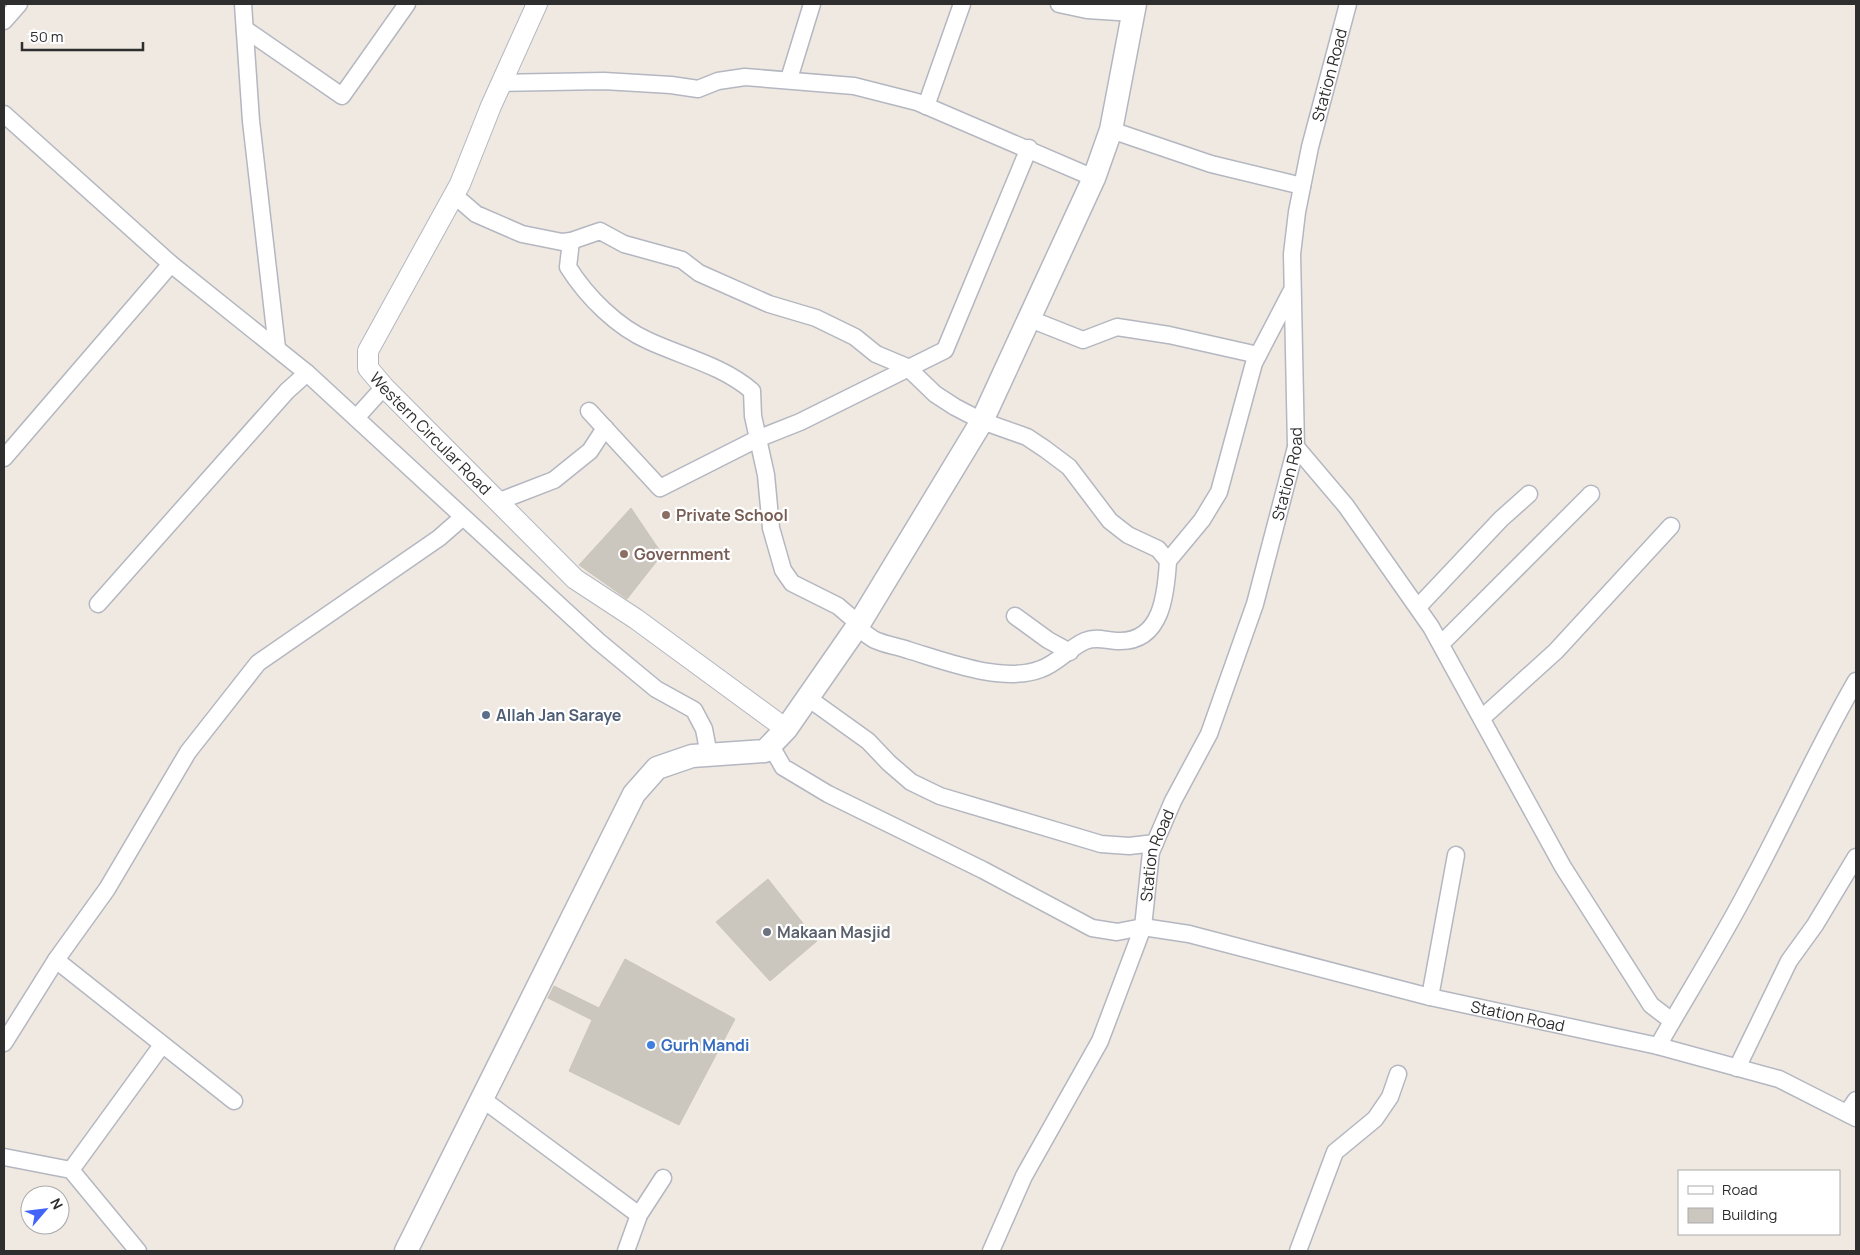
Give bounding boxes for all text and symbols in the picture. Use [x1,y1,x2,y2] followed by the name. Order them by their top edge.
[22,20,144,52] scale bar
[30,26,64,47] text: 50 m
[1306,26,1352,124] street label: Station Road
[365,367,496,500] street label: Western Circular Road
[1266,427,1307,523] street label: Station Road
[676,504,788,526] place label: Private School
[660,509,672,521] marker: Private School
[634,543,730,565] place label: Government
[618,548,630,560] marker: Government
[496,704,622,726] place label: Allah Jan Saraye
[480,709,492,721] marker: Allah Jan Saraye
[1135,806,1179,903] street label: Station Road
[777,921,891,943] place label: Makaan Masjid
[761,926,773,938] marker: Makaan Masjid
[1469,995,1567,1037] street label: Station Road
[661,1034,749,1056] place label: Gurh Mandi
[645,1039,657,1051] marker: Gurh Mandi
[1678,1170,1840,1235] legend
[1722,1179,1758,1200] text: Road
[20,1185,70,1235] north arrow
[46,1195,68,1213] text: N
[1722,1204,1777,1225] text: Building

